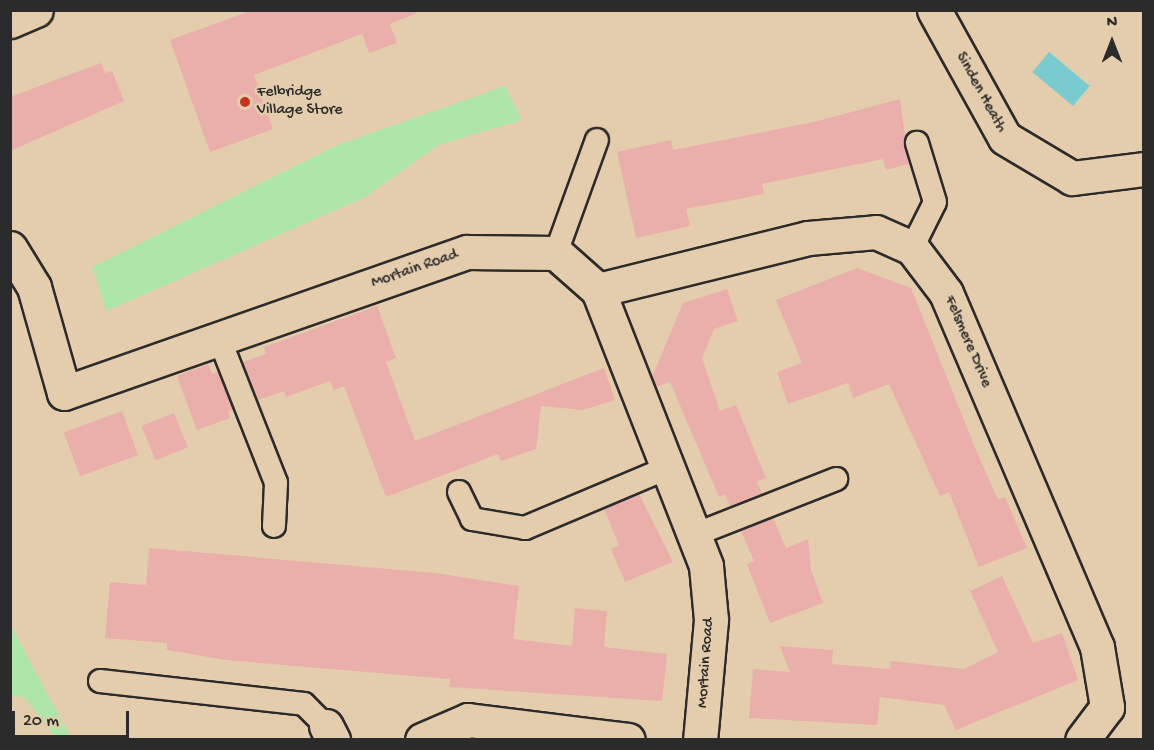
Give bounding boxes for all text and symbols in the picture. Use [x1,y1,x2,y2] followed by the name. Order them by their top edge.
[1082,12,1142,72] north arrow
[1107,14,1117,33] text: N
[950,49,1010,137] street label: Sinden Heath
[257,83,343,121] place label: Felbridge Village Store
[238,95,252,109] marker: Felbridge Village Store
[369,246,461,294] street label: Mortain Road
[939,293,995,391] street label: Felsmere Drive
[694,617,720,709] street label: Mortain Road
[15,699,132,737] scale bar
[23,711,59,732] text: 20 m

